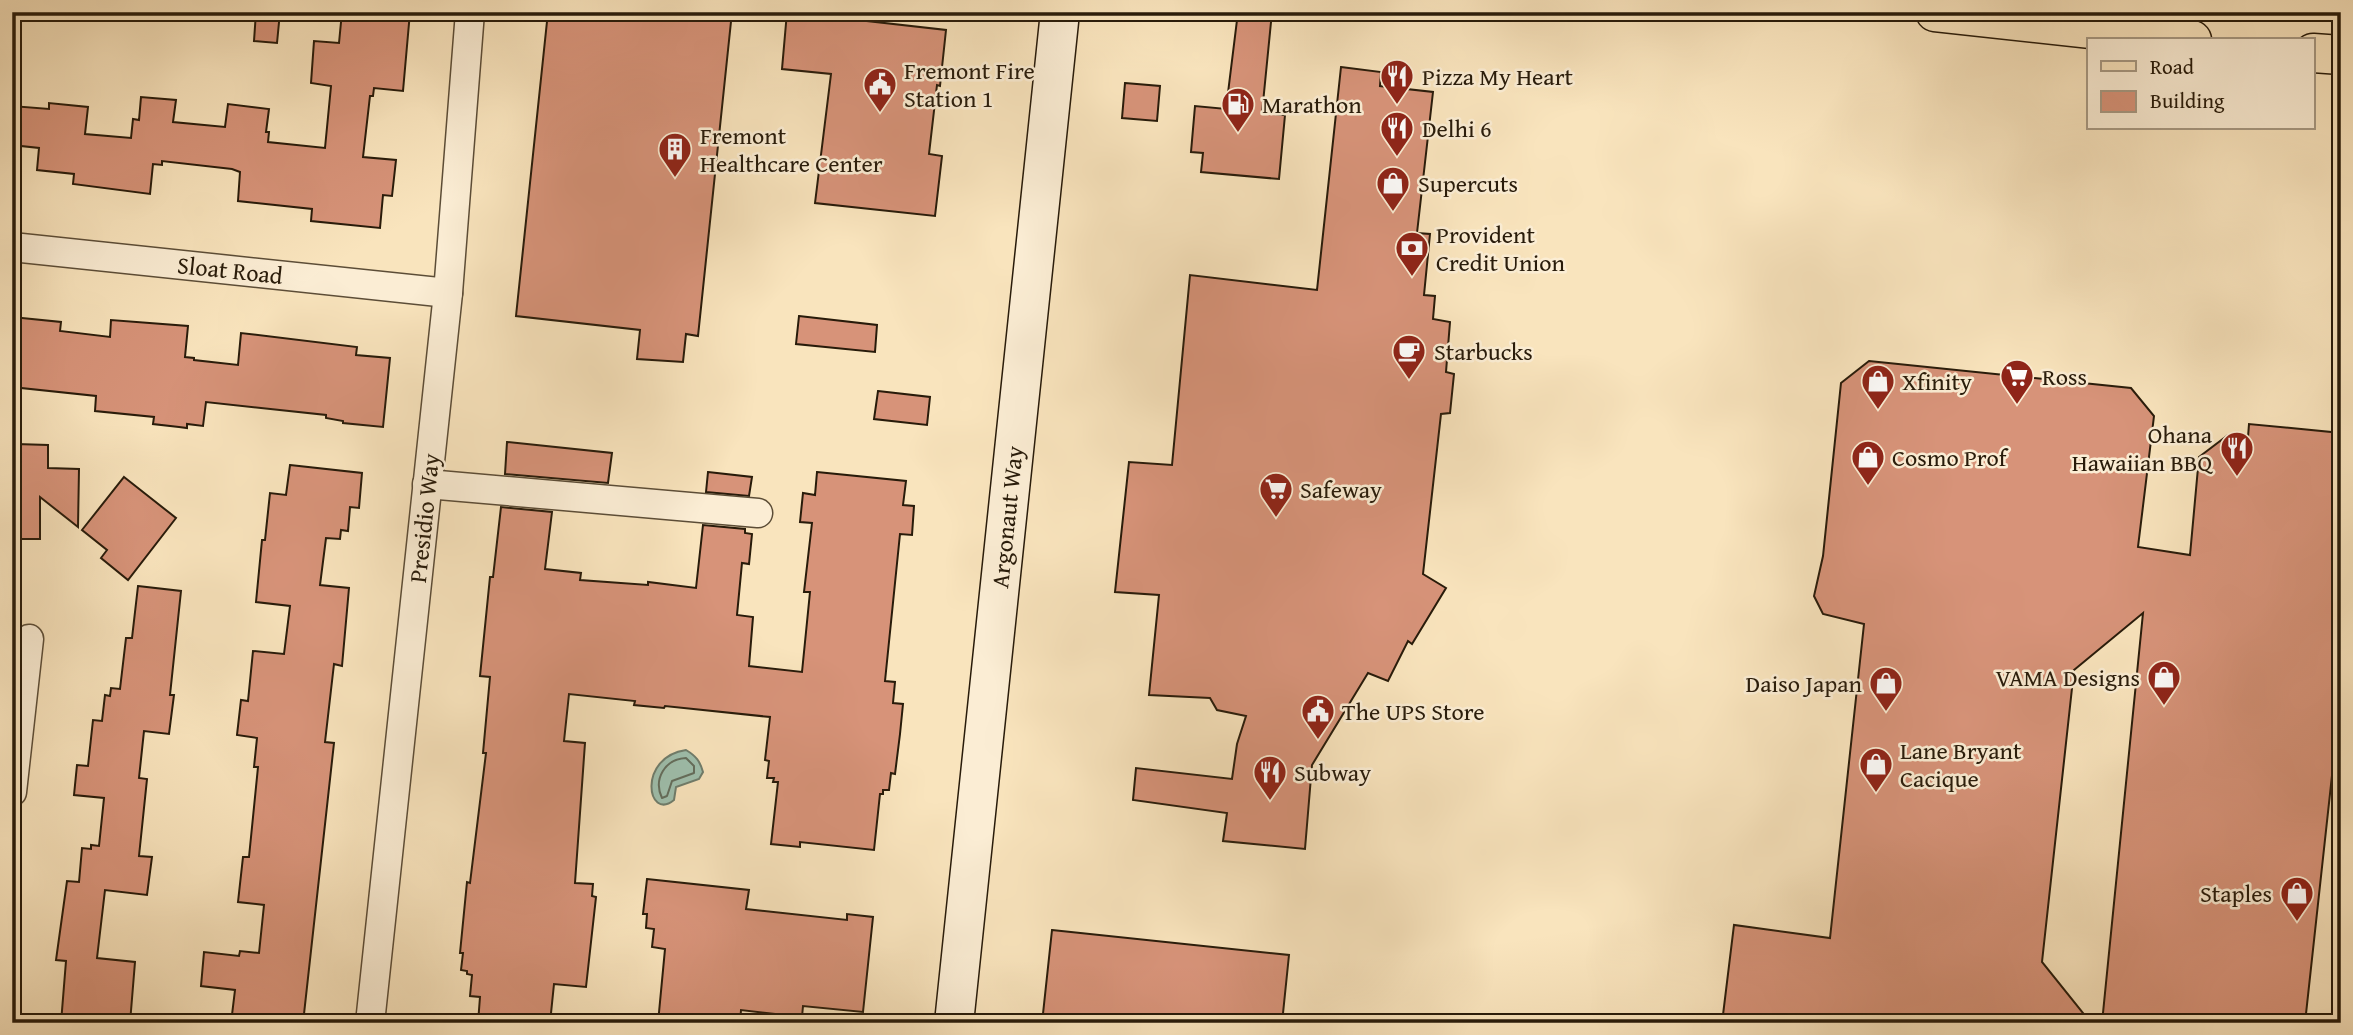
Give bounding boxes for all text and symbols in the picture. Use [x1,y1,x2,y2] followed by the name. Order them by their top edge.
[2087,38,2314,130] legend
[2150,51,2195,82] text: Road
[904,53,1035,116] place label: Fremont Fire Station 1
[1378,57,1416,106] restaurant icon: Pizza My Heart
[1422,59,1574,94] place label: Pizza My Heart
[861,65,899,114] public building icon: Fremont Fire Station 1
[1219,85,1257,134] fuel station icon: Marathon
[2150,85,2225,116] text: Building
[1262,87,1362,122] place label: Marathon
[1378,109,1416,158] restaurant icon: Delhi 6
[1422,111,1492,146] place label: Delhi 6
[700,118,883,181] place label: Fremont Healthcare Center
[656,130,694,179] building icon: Fremont Healthcare Center
[1374,164,1412,213] shop icon: Supercuts
[1418,166,1518,201] place label: Supercuts
[1436,217,1565,280] place label: Provident Credit Union
[1393,229,1431,278] bank icon: Provident Credit Union
[175,247,285,293] street label: Sloat Road
[1390,332,1428,381] cafe icon: Starbucks
[1434,334,1533,369] place label: Starbucks
[1998,357,2036,406] supermarket icon: Ross
[2042,359,2087,394] place label: Ross
[1859,362,1897,411] shop icon: Xfinity
[1902,364,1972,399] place label: Xfinity
[2072,417,2213,480] place label: Ohana Hawaiian BBQ
[2218,429,2256,478] restaurant icon: Ohana Hawaiian BBQ
[1849,438,1887,487] shop icon: Cosmo Prof
[1892,440,2009,475] place label: Cosmo Prof
[982,444,1032,590] street label: Argonaut Way
[400,452,448,584] street label: Presidio Way
[1257,470,1295,519] supermarket icon: Safeway
[1300,472,1382,507] place label: Safeway
[2145,658,2183,707] shop icon: VAMA Designs
[1996,660,2140,695] place label: VAMA Designs
[1867,664,1905,713] shop icon: Daiso Japan
[1746,666,1863,701] place label: Daiso Japan
[1299,692,1337,741] public building icon: The UPS Store
[1342,694,1484,729] place label: The UPS Store
[1900,733,2022,796] place label: Lane Bryant Cacique
[1857,745,1895,794] shop icon: Lane Bryant Cacique
[1251,753,1289,802] restaurant icon: Subway
[1294,755,1371,790] place label: Subway
[2278,874,2316,923] shop icon: Staples
[2200,876,2272,911] place label: Staples

